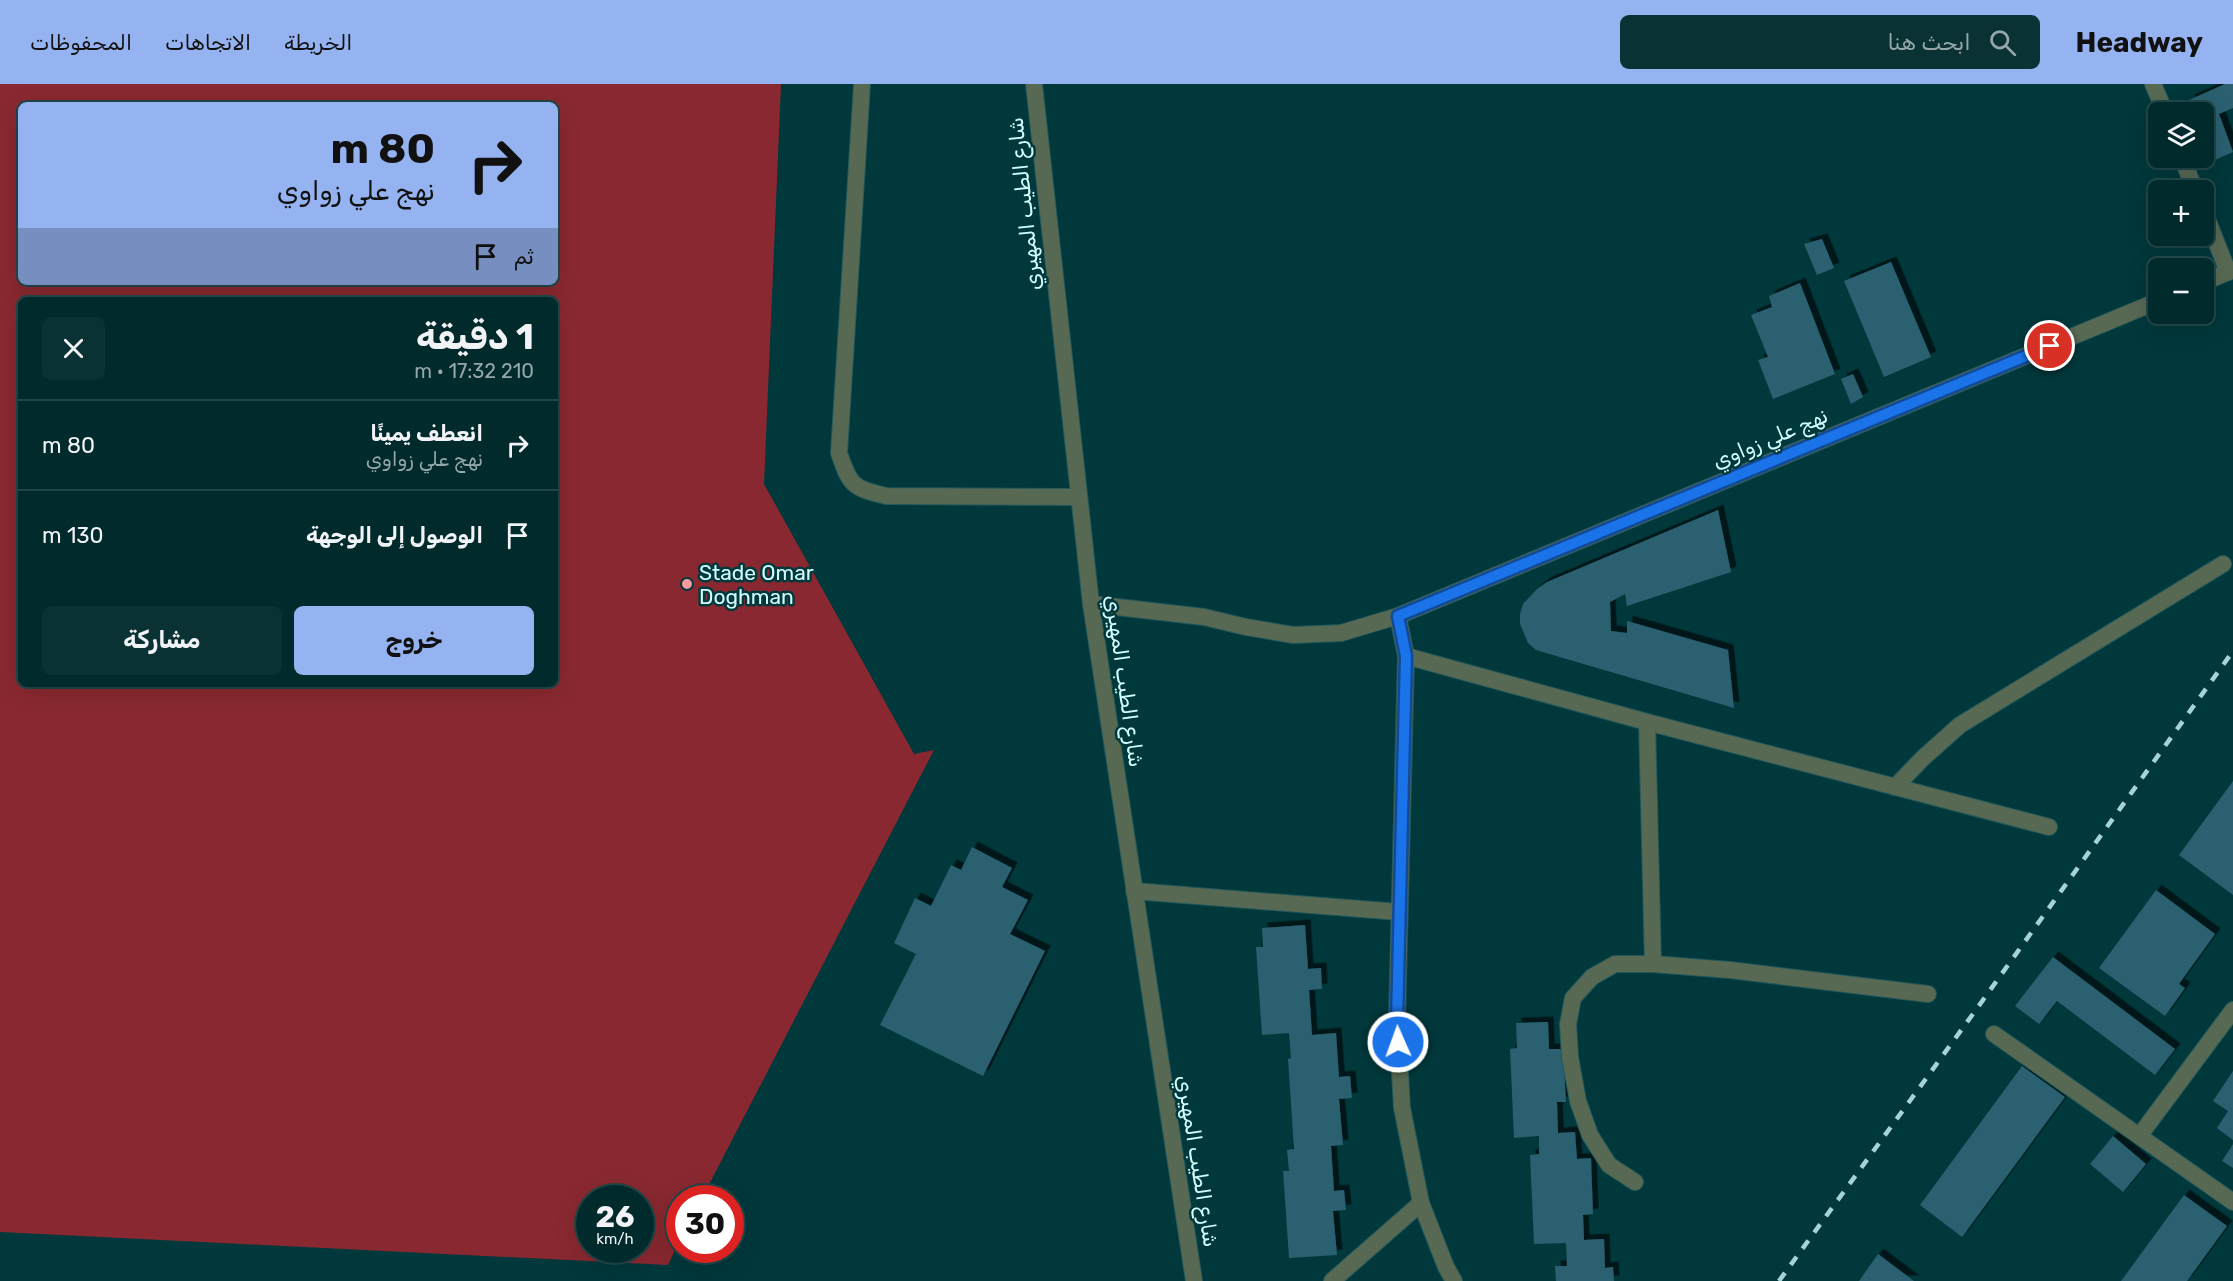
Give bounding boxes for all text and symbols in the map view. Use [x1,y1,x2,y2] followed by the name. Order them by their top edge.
[1620,15,2040,69] search box
[1986,26,2019,59] icon: search
[2076,26,2203,59] text: Headway
[1888,29,1971,56] text: ابحث هنا
[30,30,132,55] text: المحفوظات
[165,30,251,55] text: الاتجاهات
[284,30,352,55] text: الخريطة
[2148,102,2214,324] map controls
[2148,102,2214,168] button: layers
[1002,116,1048,292] street label: شارع الطيب المهيري
[331,124,435,174] text: 80 m
[456,126,534,204] icon: right
[277,175,435,207] text: نهج علي زواوي
[2148,180,2214,246] button: +
[469,240,502,273] icon: arrive
[514,243,534,270] text: ثم
[2148,258,2214,324] button: −
[416,315,534,358] text: 1 دقيقة
[42,317,105,380] button: close
[2024,320,2075,371] pin
[2033,329,2066,362] icon: arrive
[414,359,534,383] text: 210 m · 17:32
[1708,402,1833,477] street label: نهج علي زواوي
[370,420,483,447] text: انعطف يمينًا
[501,429,534,462] icon: right
[42,432,95,459] text: 80 m
[366,447,483,471] text: نهج علي زواوي
[501,519,534,552] icon: arrive
[42,522,104,549] text: 130 m
[306,522,483,549] text: الوصول إلى الوجهة
[699,560,814,609] place label: Stade Omar Doghman
[680,577,694,591] marker: Stade Omar Doghman
[1099,593,1149,769] street label: شارع الطيب المهيري
[42,606,282,675] button: مشاركة
[294,606,534,675] button: خروج
[1366,1010,1430,1074] position arrow
[1170,1073,1224,1249] street label: شارع الطيب المهيري
[666,1185,744,1263] speed limit sign: 30
[595,1199,635,1235] text: 26
[596,1230,634,1248] text: km/h

